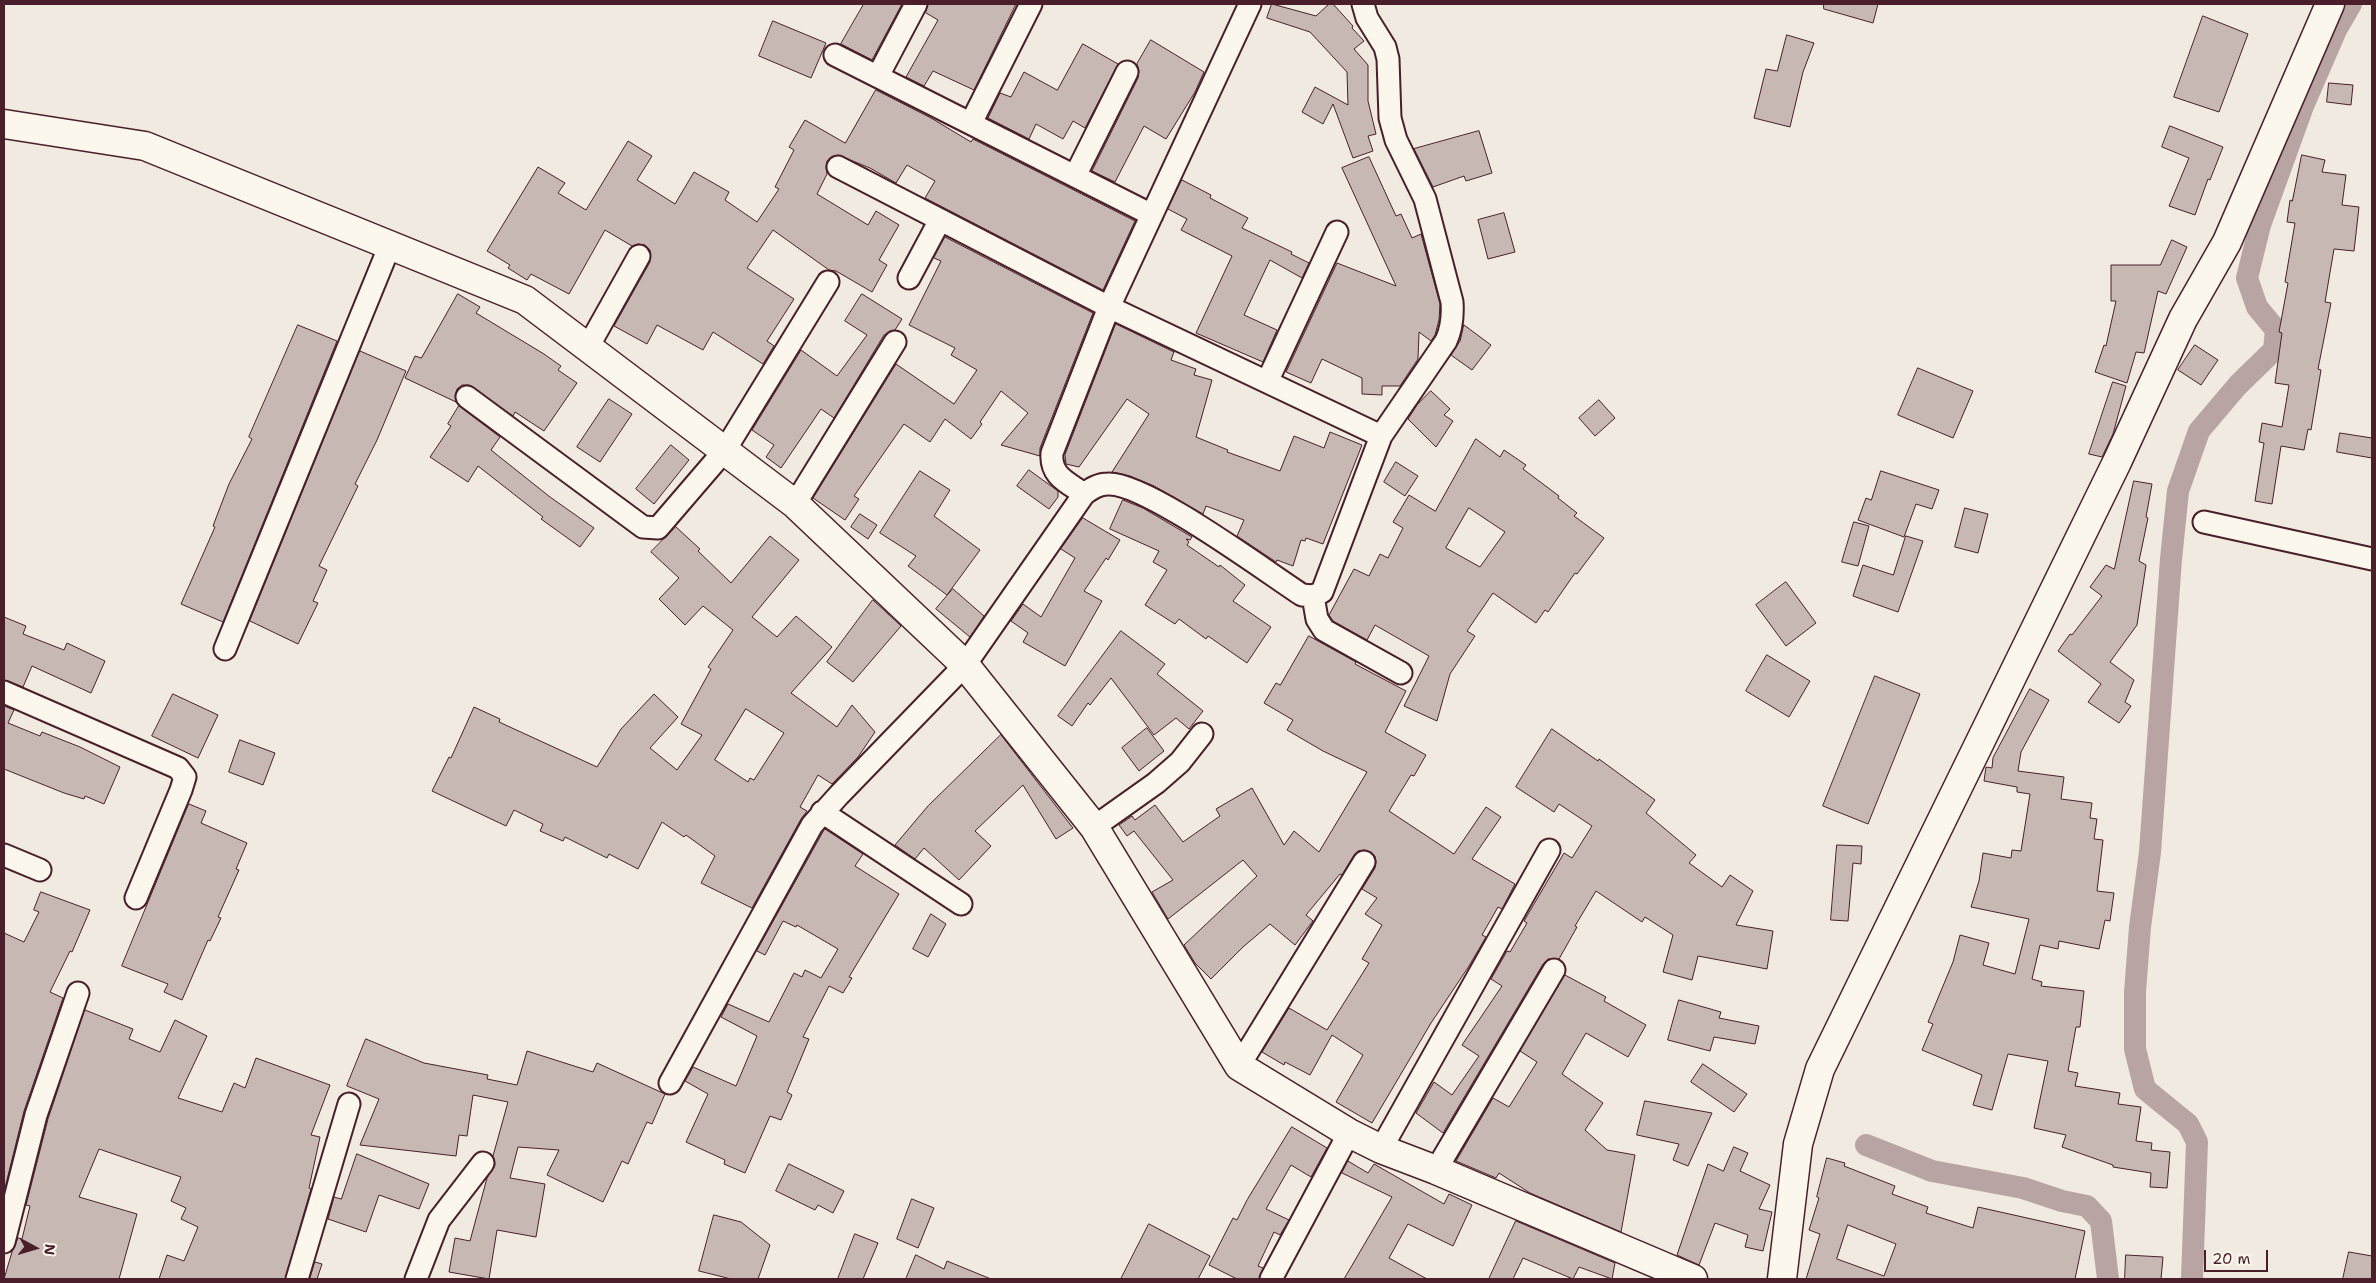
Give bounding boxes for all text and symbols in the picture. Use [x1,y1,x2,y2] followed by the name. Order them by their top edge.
[10,1223,60,1273] north arrow
[2206,1240,2270,1272] scale bar
[40,1243,59,1256] text: N
[2212,1249,2251,1269] text: 20 m

